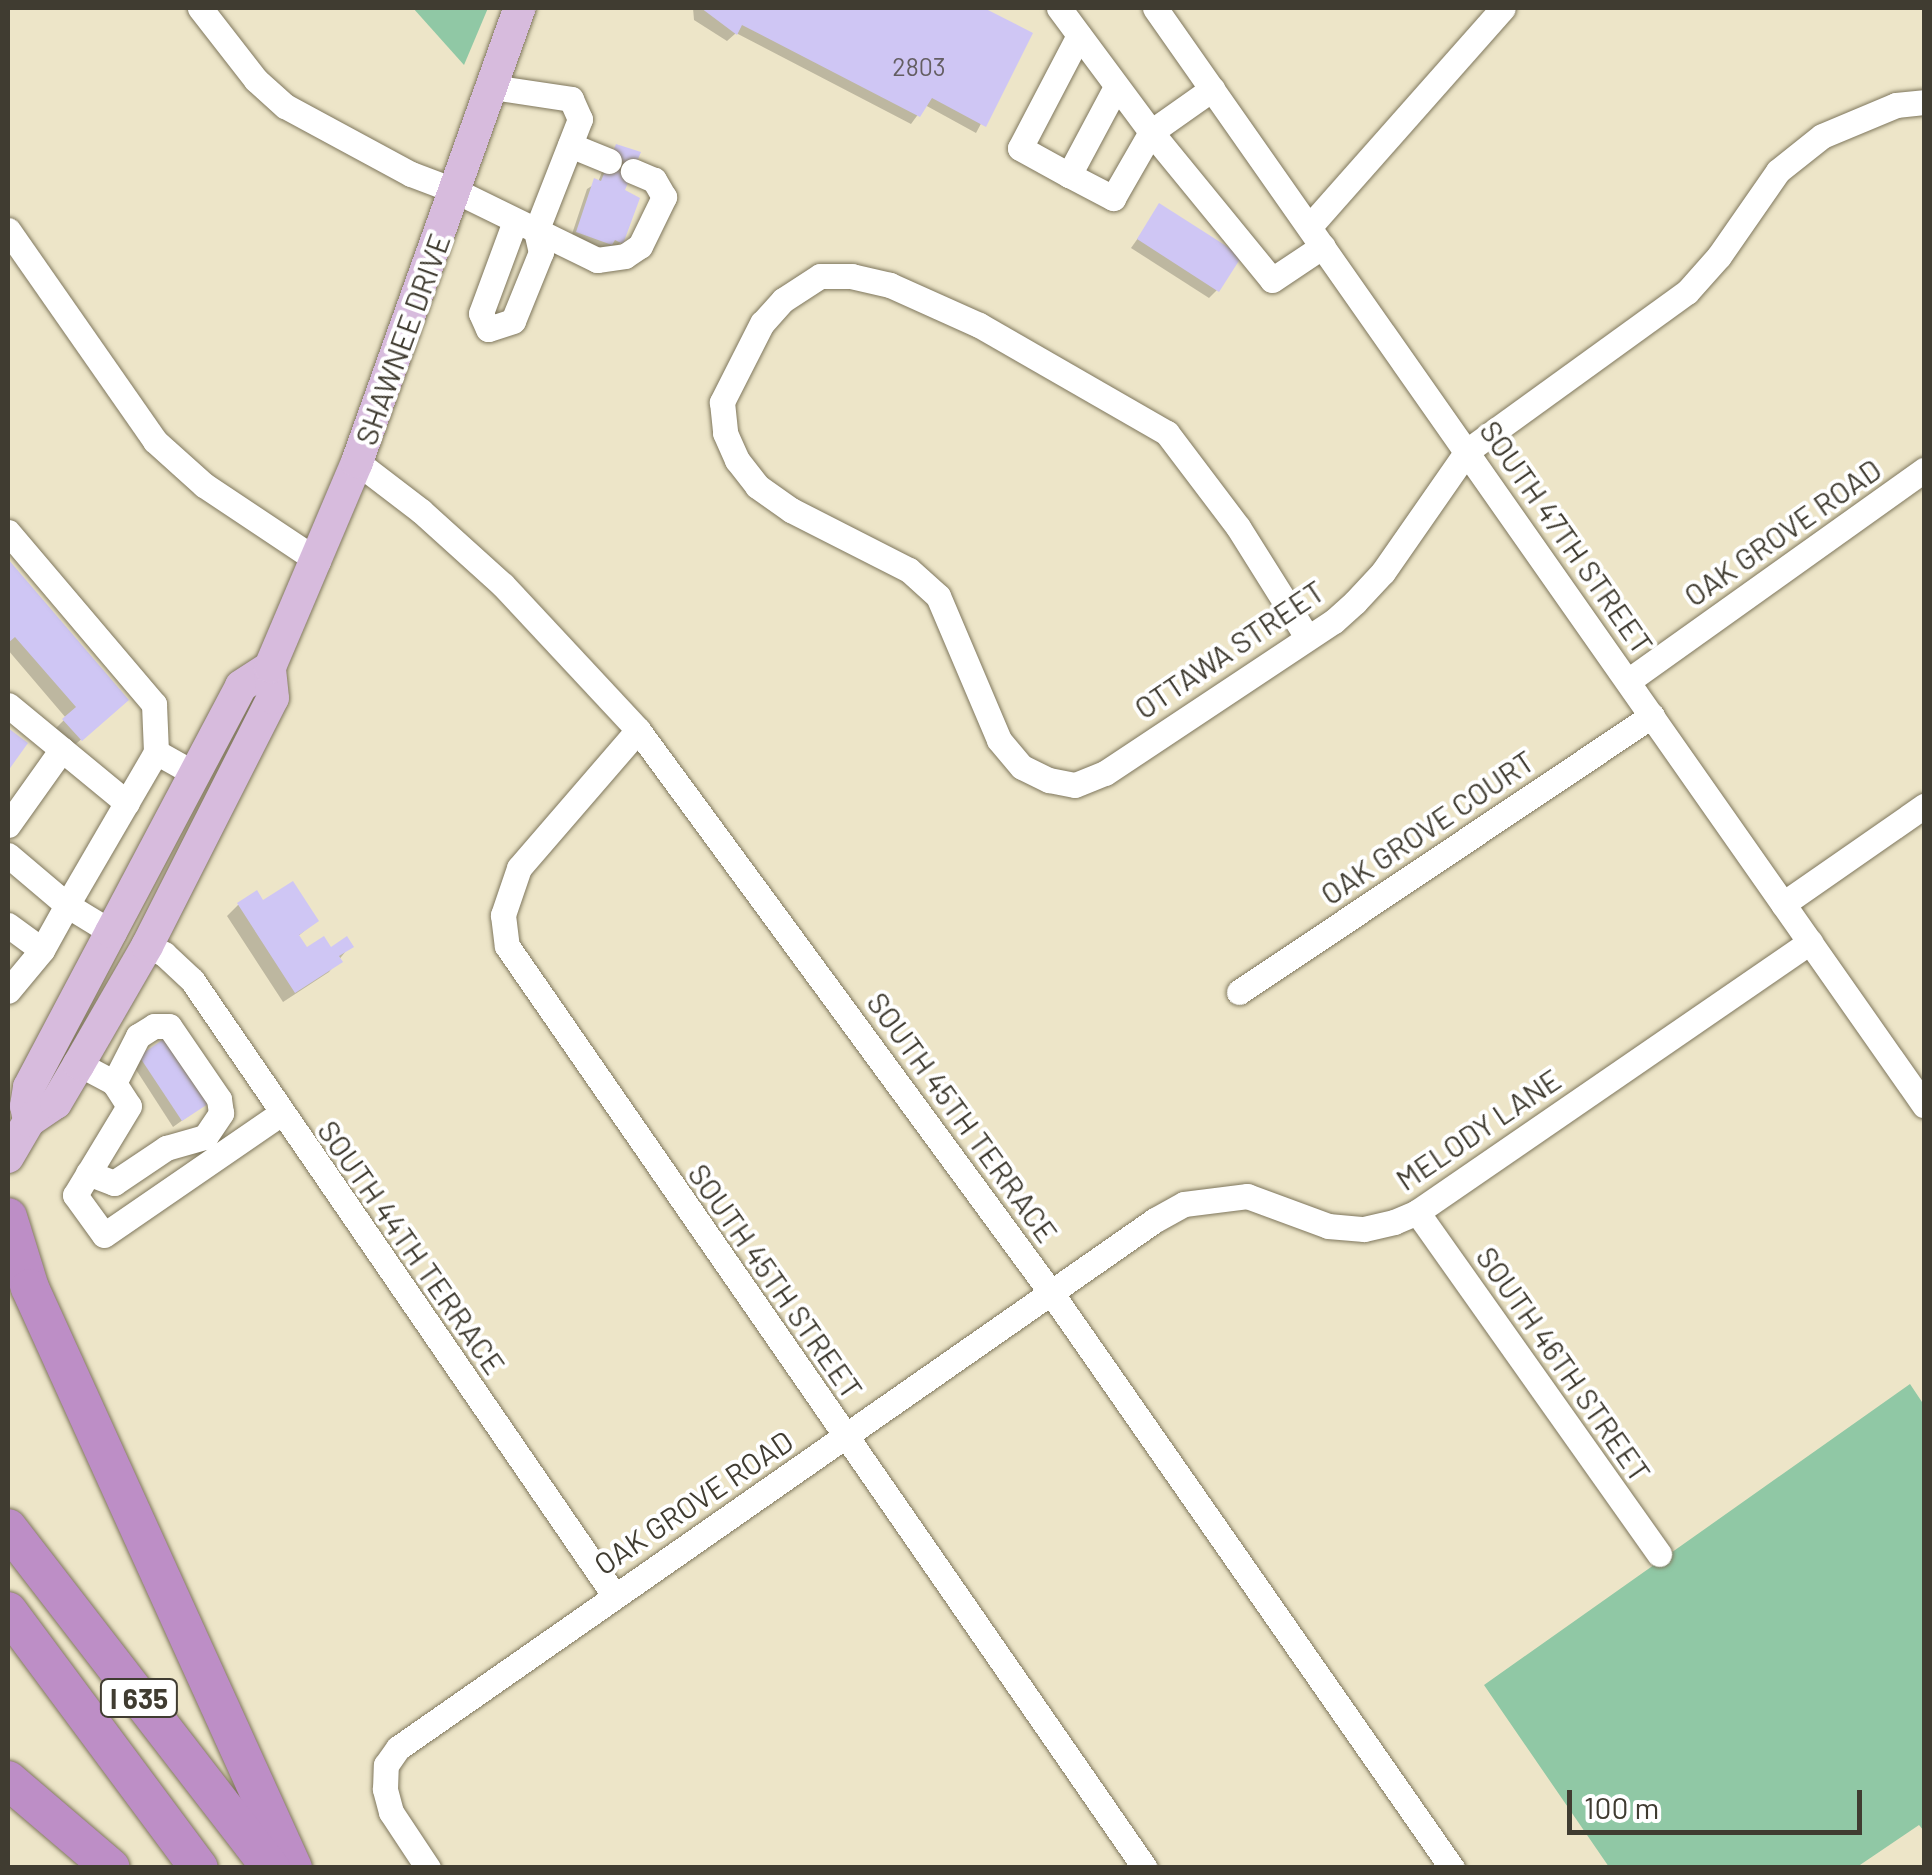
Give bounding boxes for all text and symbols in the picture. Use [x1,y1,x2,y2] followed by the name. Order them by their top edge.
[892,51,946,81] house number: 2803
[347,228,457,450] street label: SHAWNEE DRIVE
[1473,413,1661,661] street label: SOUTH 47TH STREET
[1677,451,1887,613] street label: OAK GROVE ROAD
[1127,572,1331,726] street label: OTTAWA STREET
[1314,742,1540,912] street label: OAK GROVE COURT
[860,985,1066,1249] street label: SOUTH 45TH TERRACE
[1389,1061,1567,1197] street label: MELODY LANE
[311,1113,513,1381] street label: SOUTH 44TH TERRACE
[681,1157,871,1405] street label: SOUTH 45TH STREET
[1469,1240,1659,1488] street label: SOUTH 46TH STREET
[587,1422,799,1582] street label: OAK GROVE ROAD
[99,1675,179,1721] road number: I 635
[1572,1770,1867,1832] scale bar
[1584,1789,1659,1825] text: 100 m

